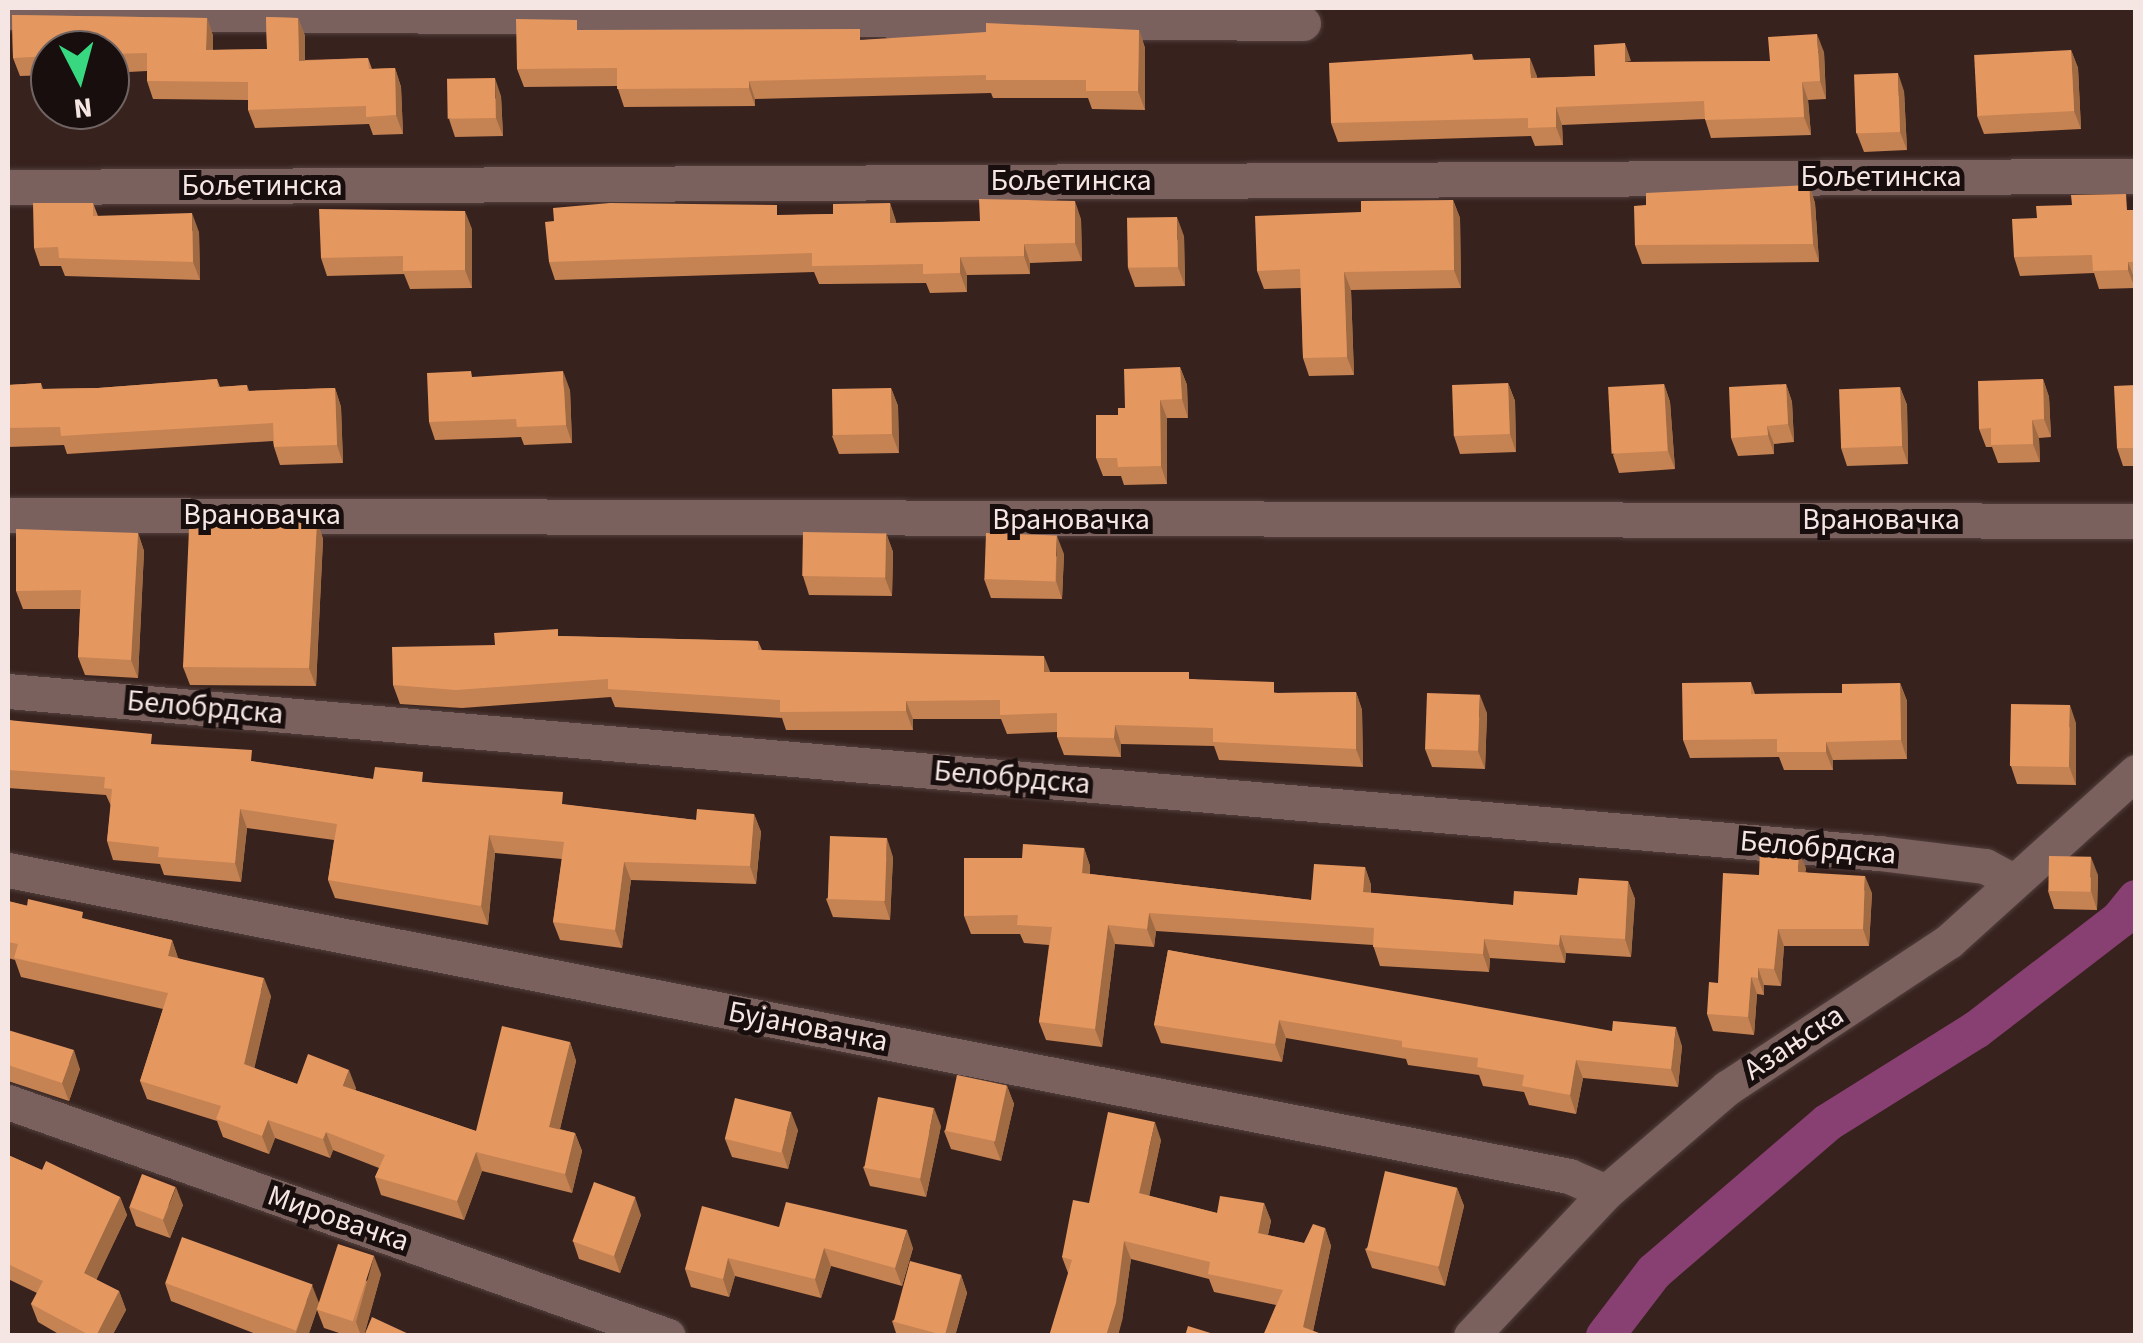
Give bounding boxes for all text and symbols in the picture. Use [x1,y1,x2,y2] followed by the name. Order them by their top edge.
[30,30,130,130] north arrow
[72,87,94,129] text: N
[1800,159,1962,195] street label: Бољетинска
[990,163,1152,199] street label: Бољетинска
[181,168,343,204] street label: Бољетинска
[183,497,341,533] street label: Врановачка
[992,502,1150,538] street label: Врановачка
[1802,502,1960,538] street label: Врановачка
[125,683,285,733] street label: Белобрдска
[932,753,1092,803] street label: Белобрдска
[1738,823,1898,873] street label: Белобрдска
[725,994,891,1060] street label: Бујановачка
[1737,998,1851,1088] street label: Азањска
[263,1178,413,1260] street label: Мировачка

